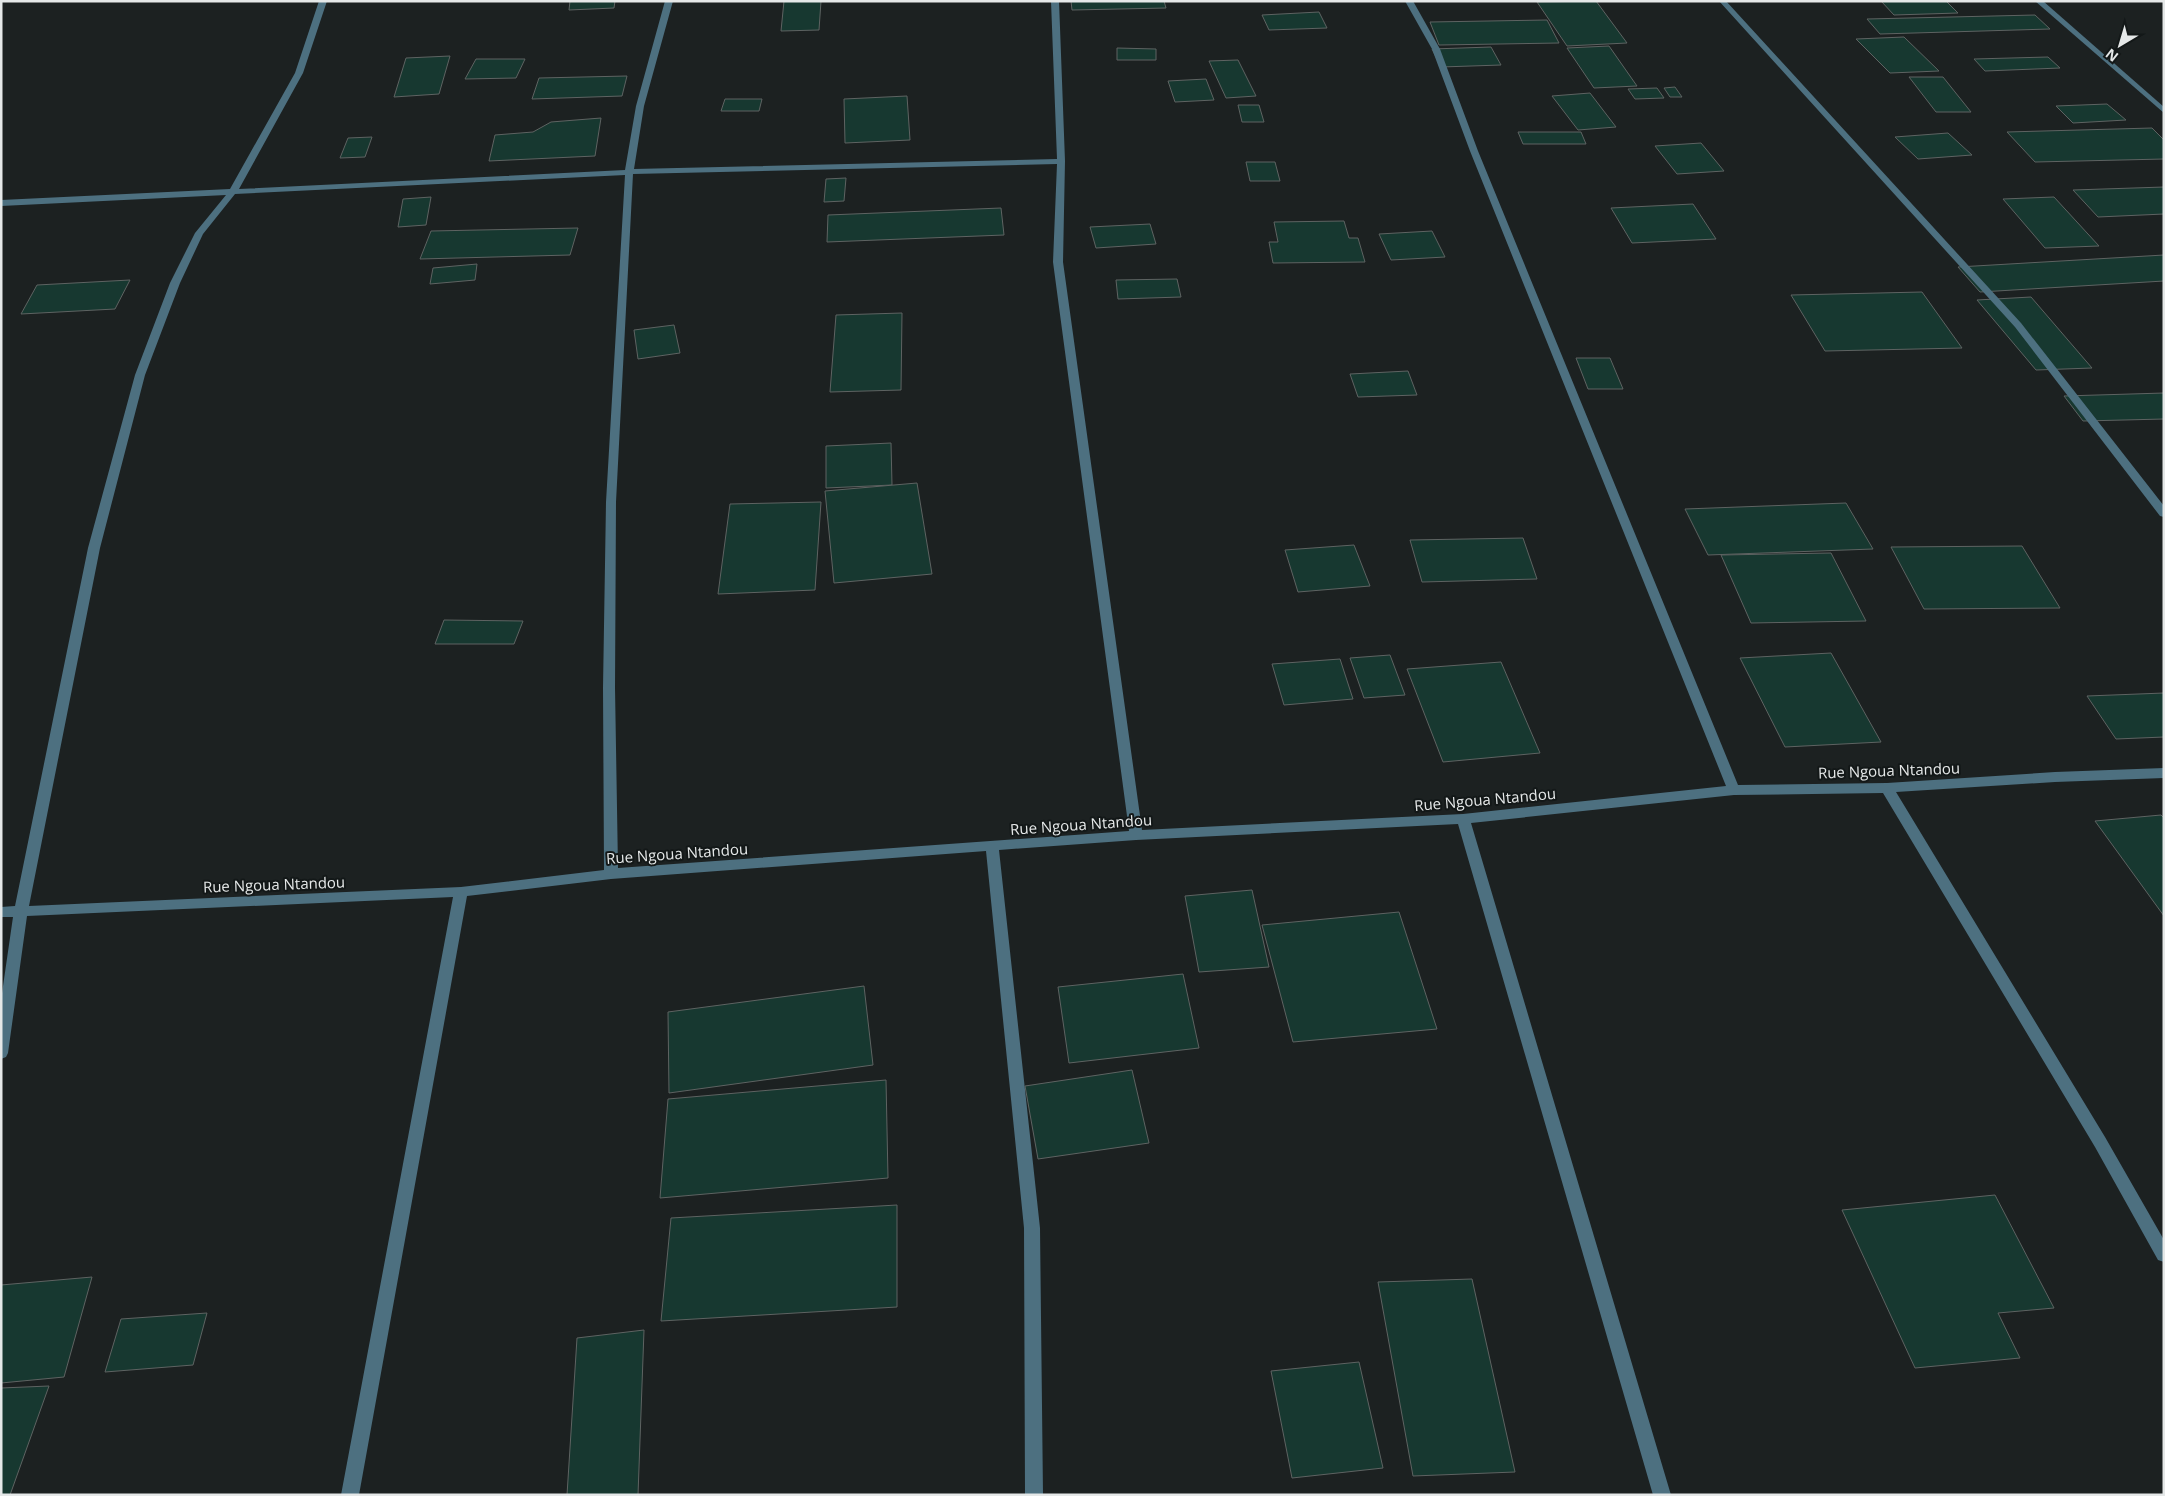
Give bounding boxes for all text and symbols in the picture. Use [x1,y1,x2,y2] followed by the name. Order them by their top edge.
[2095,20,2145,70] north arrow
[2101,45,2122,67] text: N
[1818,758,1960,782] street label: Rue Ngoua Ntandou
[1413,783,1557,815] street label: Rue Ngoua Ntandou
[1009,809,1153,839] street label: Rue Ngoua Ntandou
[605,838,749,868] street label: Rue Ngoua Ntandou
[203,872,345,896] street label: Rue Ngoua Ntandou

